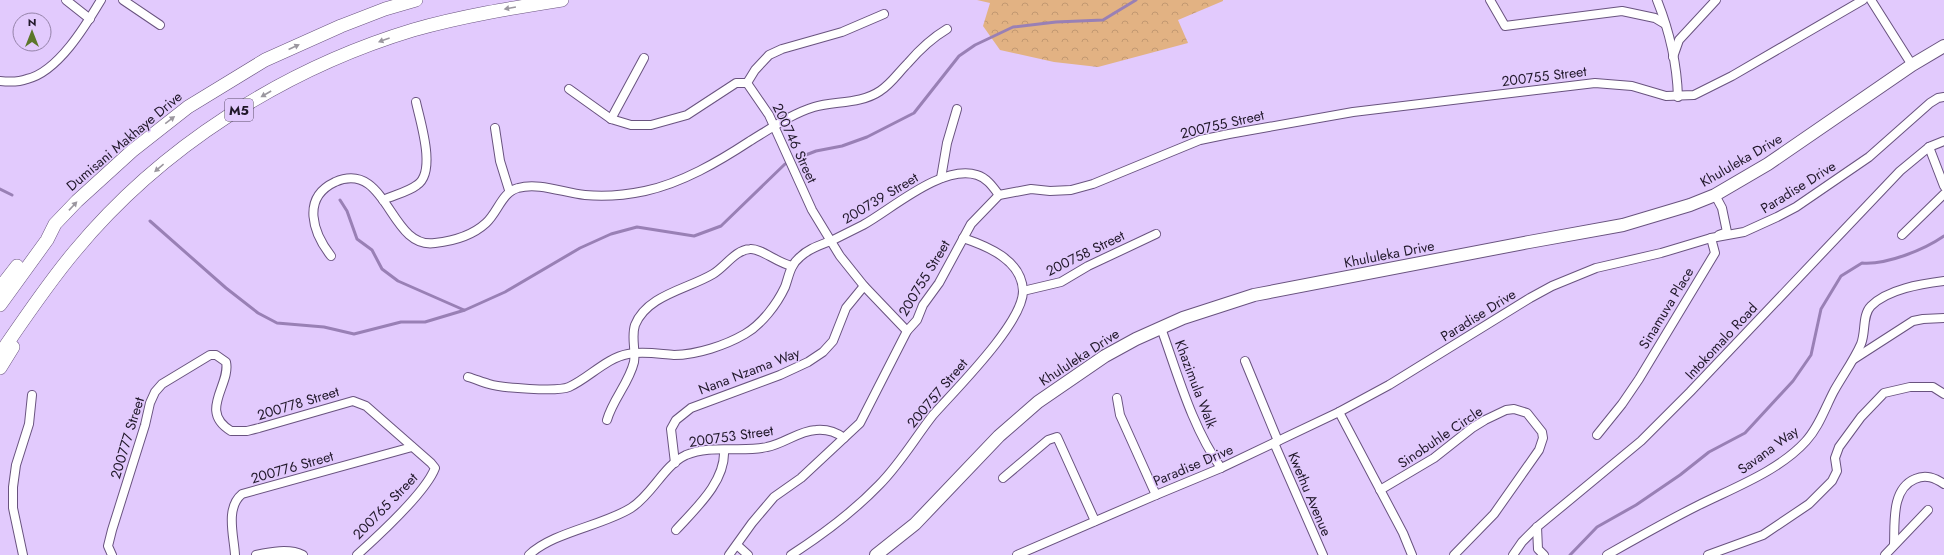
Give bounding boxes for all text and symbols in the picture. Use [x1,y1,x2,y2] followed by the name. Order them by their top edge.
[503,6,516,12] one-way arrow
[12,12,52,52] north arrow
[28,14,36,30] text: N
[377,37,389,43] one-way arrow
[288,43,300,49] one-way arrow
[1500,61,1588,91] street label: 200755 Street
[62,87,186,195] street label: Dumisani Makhaye Drive
[260,91,272,97] one-way arrow
[225,99,253,121] road number: M5
[768,100,822,187] street label: 200746 Street
[1178,104,1267,143] street label: 200755 Street
[165,116,175,124] one-way arrow
[1696,128,1786,192] street label: Khululeka Drive
[1757,156,1839,218] street label: Paradise Drive
[154,164,164,173] one-way arrow
[838,167,922,229] street label: 200739 Street
[68,201,77,211] one-way arrow
[1042,225,1128,281] street label: 200758 Street
[1342,235,1436,273] street label: Khululeka Drive
[893,236,955,320] street label: 200755 Street
[1634,263,1698,353] street label: Sinamuva Place
[1437,284,1519,346] street label: Paradise Drive
[1680,298,1762,384] street label: Intokomalo Road
[1035,324,1123,390] street label: Khululeka Drive
[1170,337,1222,432] street label: Khazimula Walk
[695,342,803,400] street label: Nana Nzama Way
[902,354,972,432] street label: 200757 Street
[255,381,342,425] street label: 200778 Street
[105,394,149,481] street label: 200777 Street
[1394,401,1486,473] street label: Sinobuhle Circle
[687,420,775,452] street label: 200753 Street
[1733,421,1803,479] street label: Savana Way
[1150,439,1236,491] street label: Paradise Drive
[248,445,336,488] street label: 200776 Street
[1283,449,1337,539] street label: Kwethu Avenue
[348,468,422,544] street label: 200765 Street

